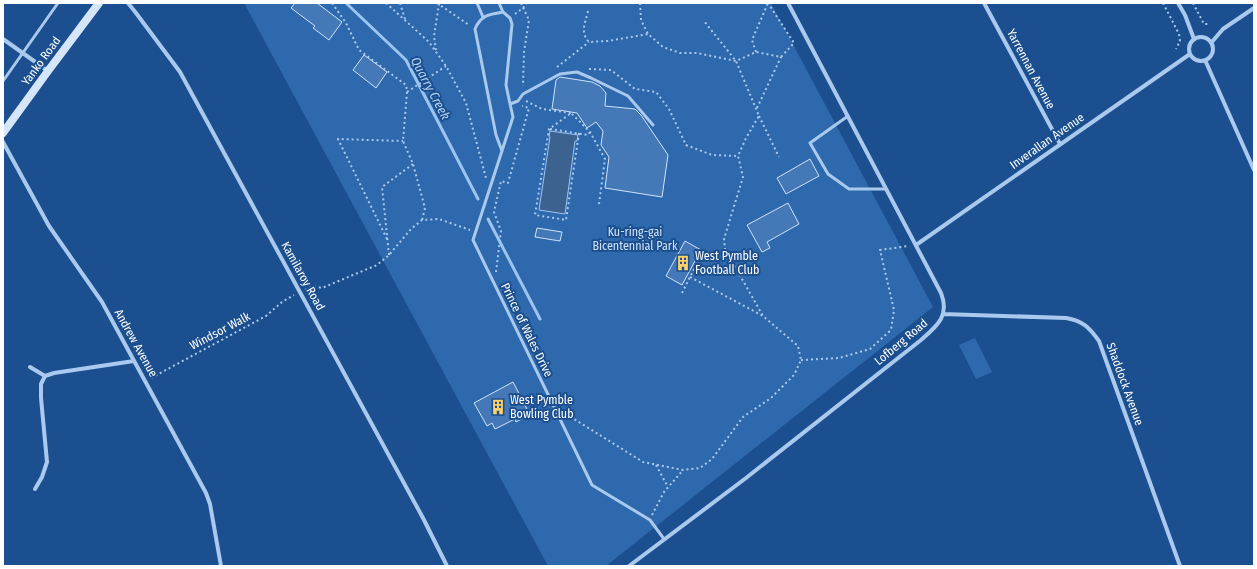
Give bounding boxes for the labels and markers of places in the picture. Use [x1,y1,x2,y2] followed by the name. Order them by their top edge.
[695,249,759,277] place label: West Pymble Football Club
[674,254,692,272] building icon: West Pymble Football Club
[510,393,574,421] place label: West Pymble Bowling Club
[489,398,507,416] building icon: West Pymble Bowling Club

